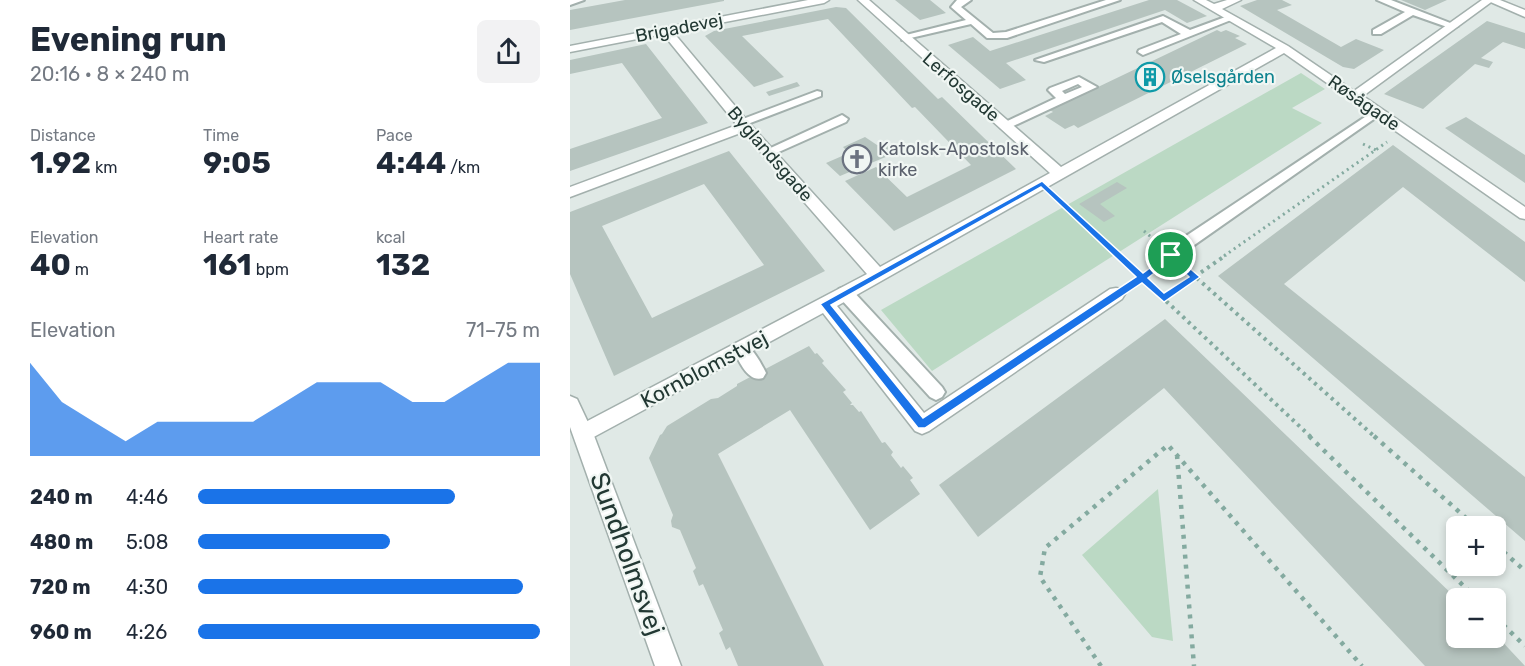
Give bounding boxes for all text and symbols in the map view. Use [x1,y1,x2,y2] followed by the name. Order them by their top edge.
[633,9,725,47] street label: Brigadevej
[30,20,227,59] text: Evening run
[477,20,540,83] button: share
[918,48,1004,126] street label: Lerfosgade
[1134,61,1166,93] building icon: Øselsgården
[30,62,190,86] text: 20:16 · 8 × 240 m
[1171,66,1275,88] place label: Øselsgården
[1324,70,1404,136] street label: Røsågade
[723,102,817,206] street label: Byglandsgade
[30,126,96,145] text: Distance
[203,126,239,145] text: Time
[376,126,413,145] text: Pace
[878,138,1029,181] place label: Katolsk-Apostolsk kirke
[841,143,873,175] church icon: Katolsk-Apostolsk kirke
[30,145,91,181] text: 1.92
[203,145,271,181] text: 9:05
[376,145,446,181] text: 4:44
[91,158,117,177] text: km
[446,158,480,177] text: /km
[30,228,99,247] text: Elevation
[203,228,278,247] text: Heart rate
[376,228,405,247] text: kcal
[1145,229,1196,280] pin
[1154,238,1187,271] icon: arrive
[30,247,71,283] text: 40
[203,247,252,283] text: 161
[376,247,430,283] text: 132
[71,260,89,279] text: m
[252,260,289,279] text: bpm
[30,318,116,342] text: Elevation
[466,318,540,342] text: 71–75 m
[636,325,772,413] street label: Kornblomstvej
[583,468,671,640] street label: Sundholmsvej
[30,485,93,509] text: 240 m
[126,485,168,509] text: 4:46
[1446,516,1506,648] map controls
[1446,516,1506,576] button: +
[30,530,93,554] text: 480 m
[126,530,168,554] text: 5:08
[30,575,91,599] text: 720 m
[126,575,168,599] text: 4:30
[1446,588,1506,648] button: −
[30,620,92,644] text: 960 m
[126,620,167,644] text: 4:26

